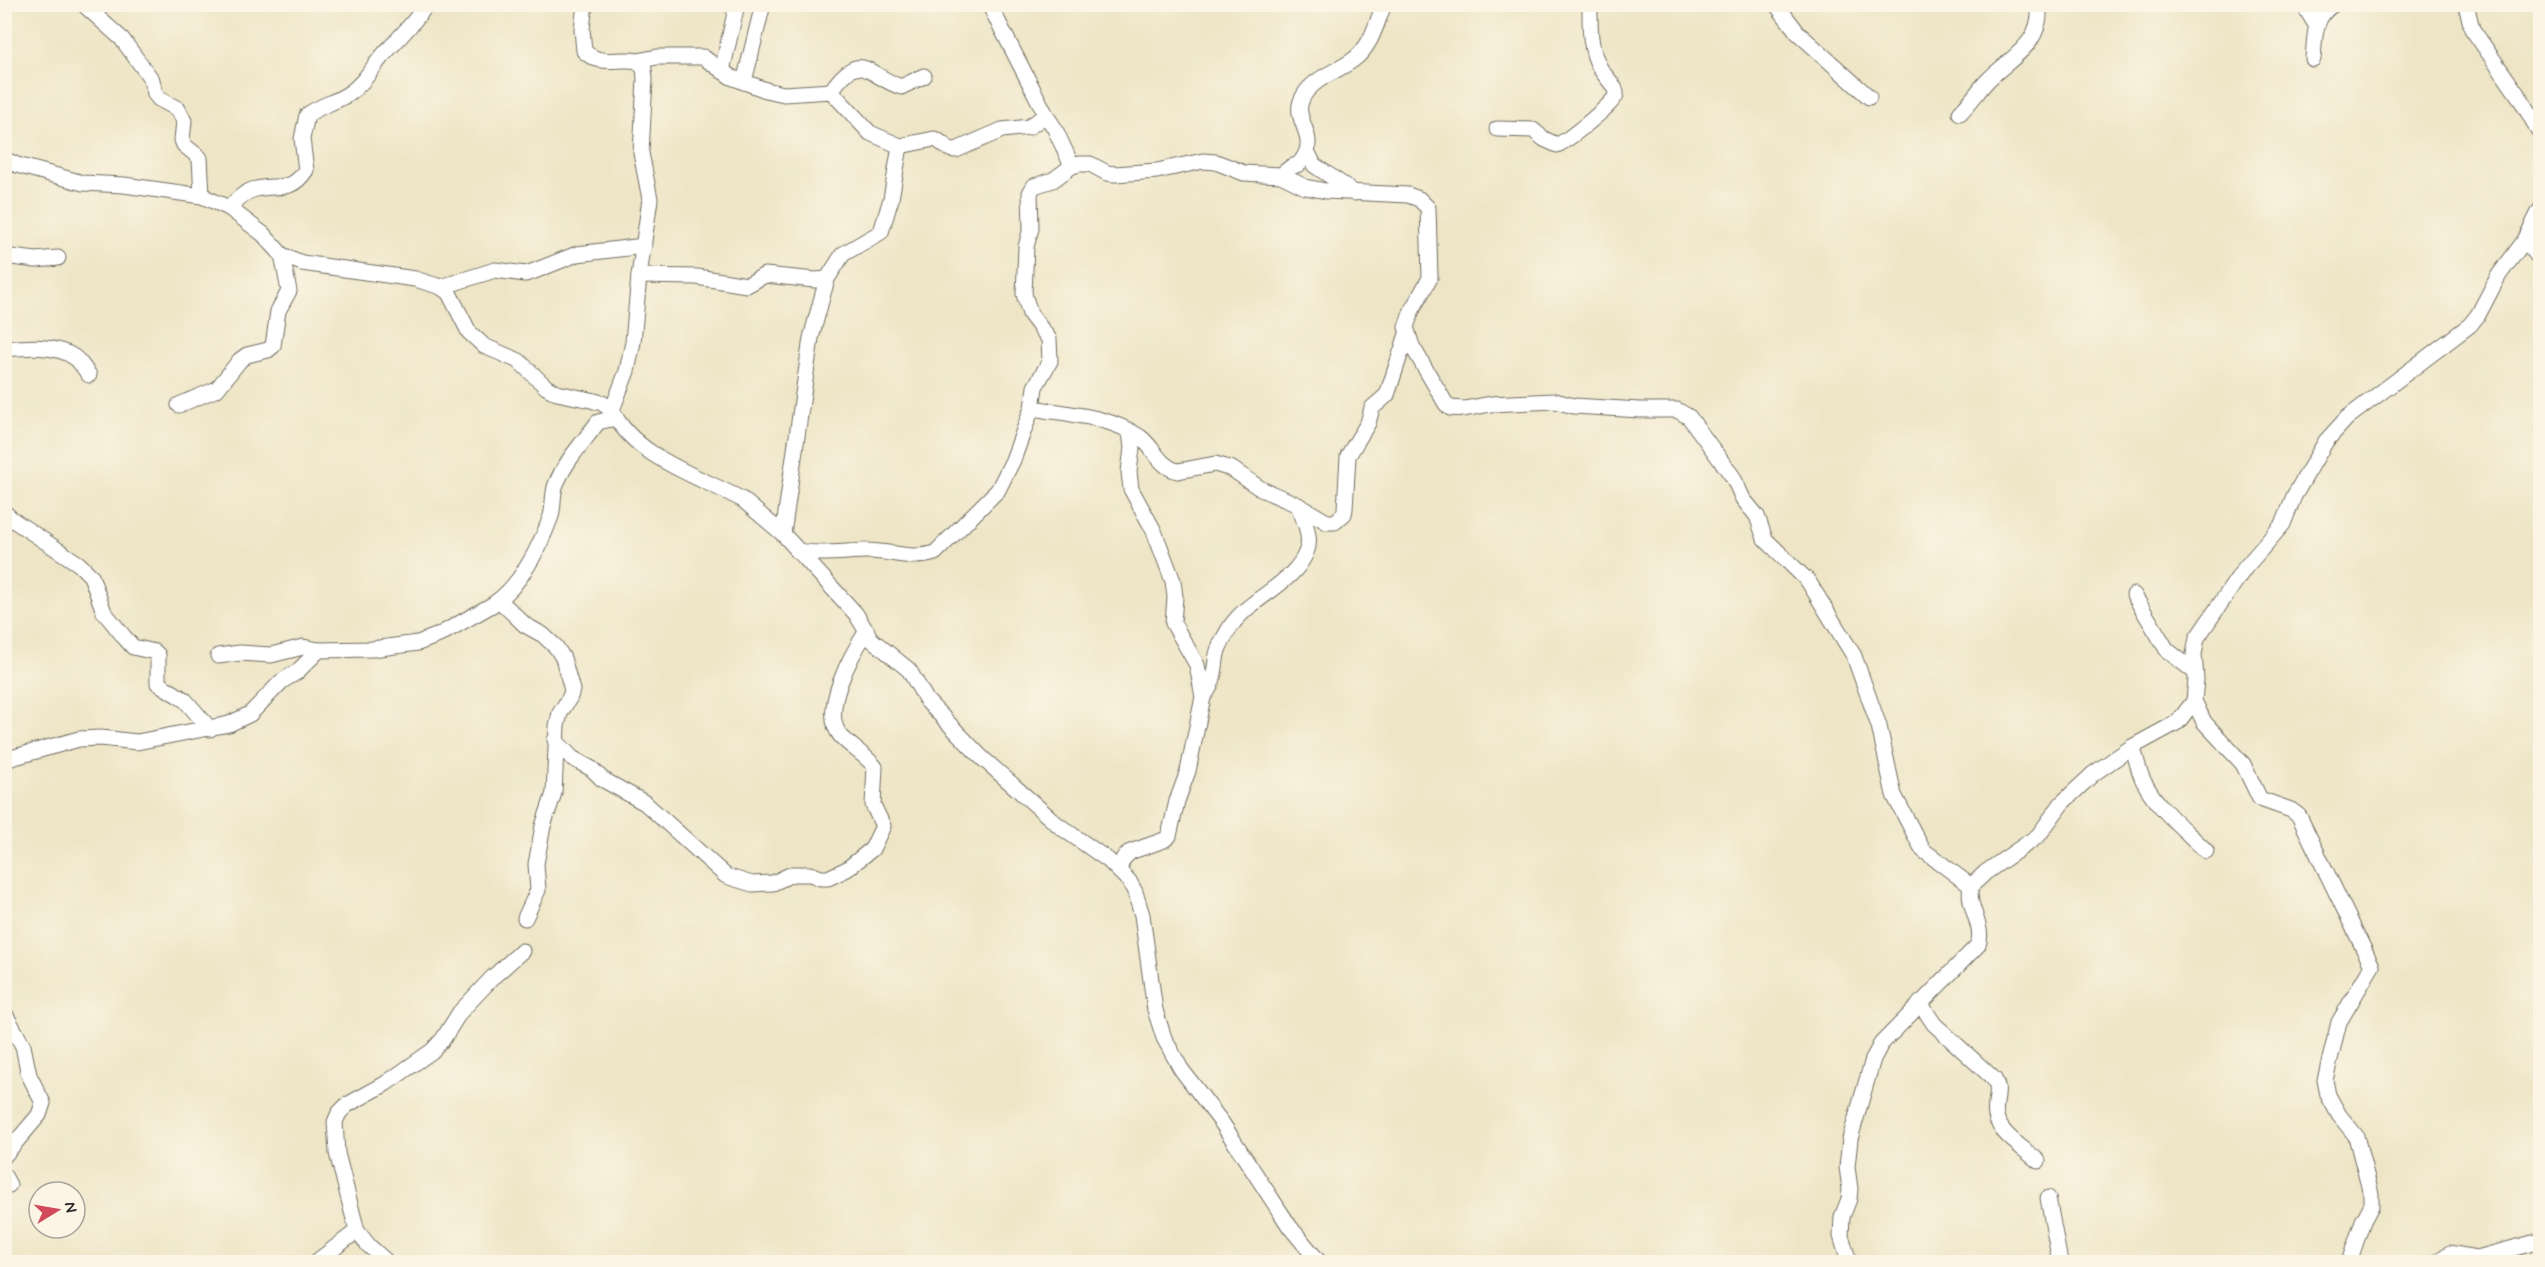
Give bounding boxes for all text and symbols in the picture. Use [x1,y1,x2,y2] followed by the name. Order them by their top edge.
[27,1180,87,1240] north arrow
[59,1200,82,1215] text: N

